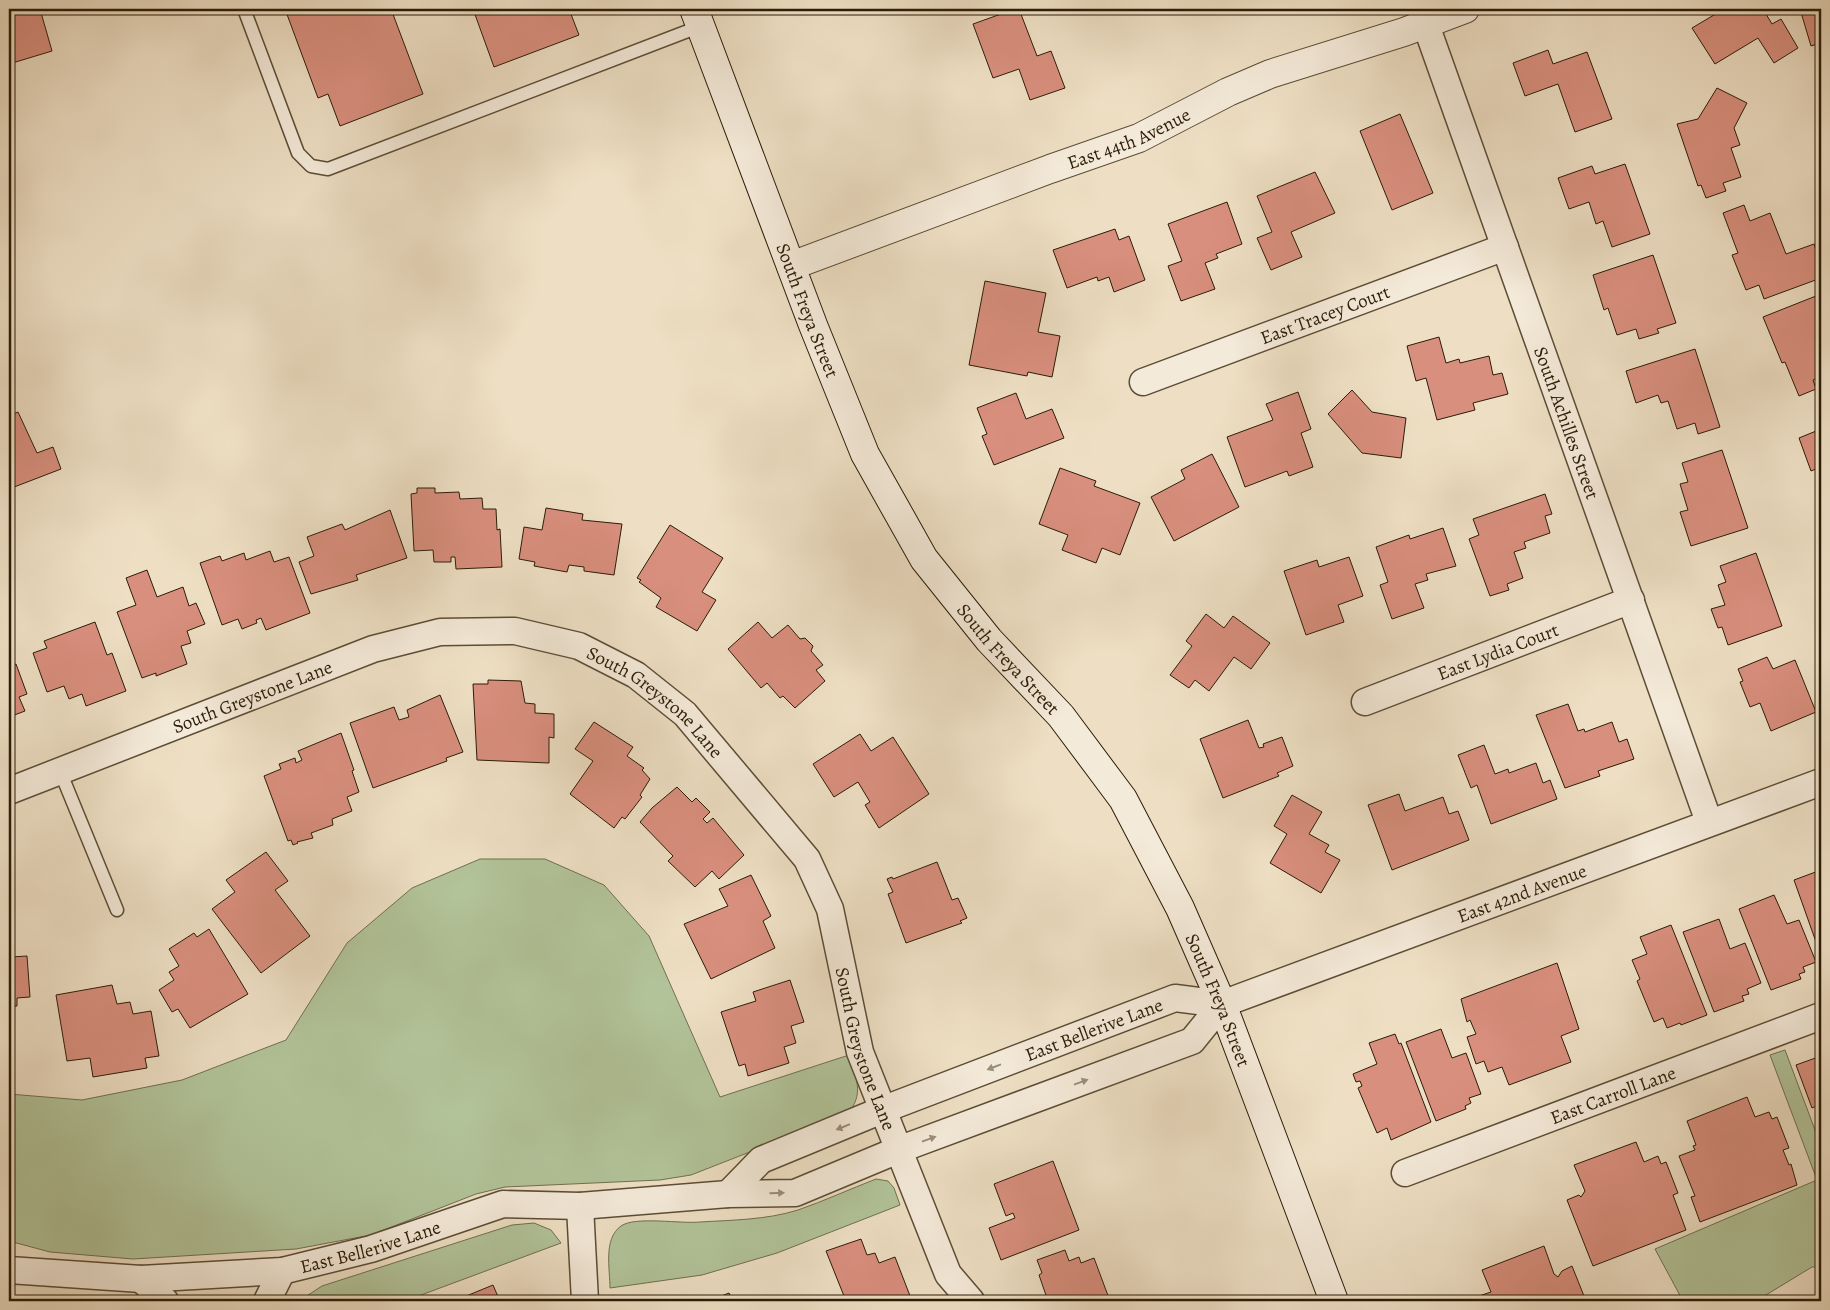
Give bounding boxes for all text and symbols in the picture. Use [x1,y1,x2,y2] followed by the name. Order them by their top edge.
[1064,102,1195,176] street label: East 44th Avenue
[769,240,845,382] street label: South Freya Street
[1257,279,1394,351] street label: East Tracey Court
[1527,343,1605,503] street label: South Achilles Street
[950,598,1065,721] street label: South Freya Street
[1434,617,1562,687] street label: East Lydia Court
[582,640,729,764] street label: South Greystone Lane
[169,654,336,740] street label: South Greystone Lane
[1454,858,1590,930] street label: East 42nd Avenue
[1179,929,1257,1071] street label: South Freya Street
[829,965,902,1134] street label: South Greystone Lane
[1022,992,1167,1068] street label: East Bellerive Lane
[1546,1060,1680,1131] street label: East Carroll Lane
[987,1064,1002,1072] one-way arrow
[1074,1078,1089,1085] one-way arrow
[836,1123,850,1131] one-way arrow
[922,1135,937,1143] one-way arrow
[769,1189,785,1197] one-way arrow
[297,1214,444,1280] street label: East Bellerive Lane

